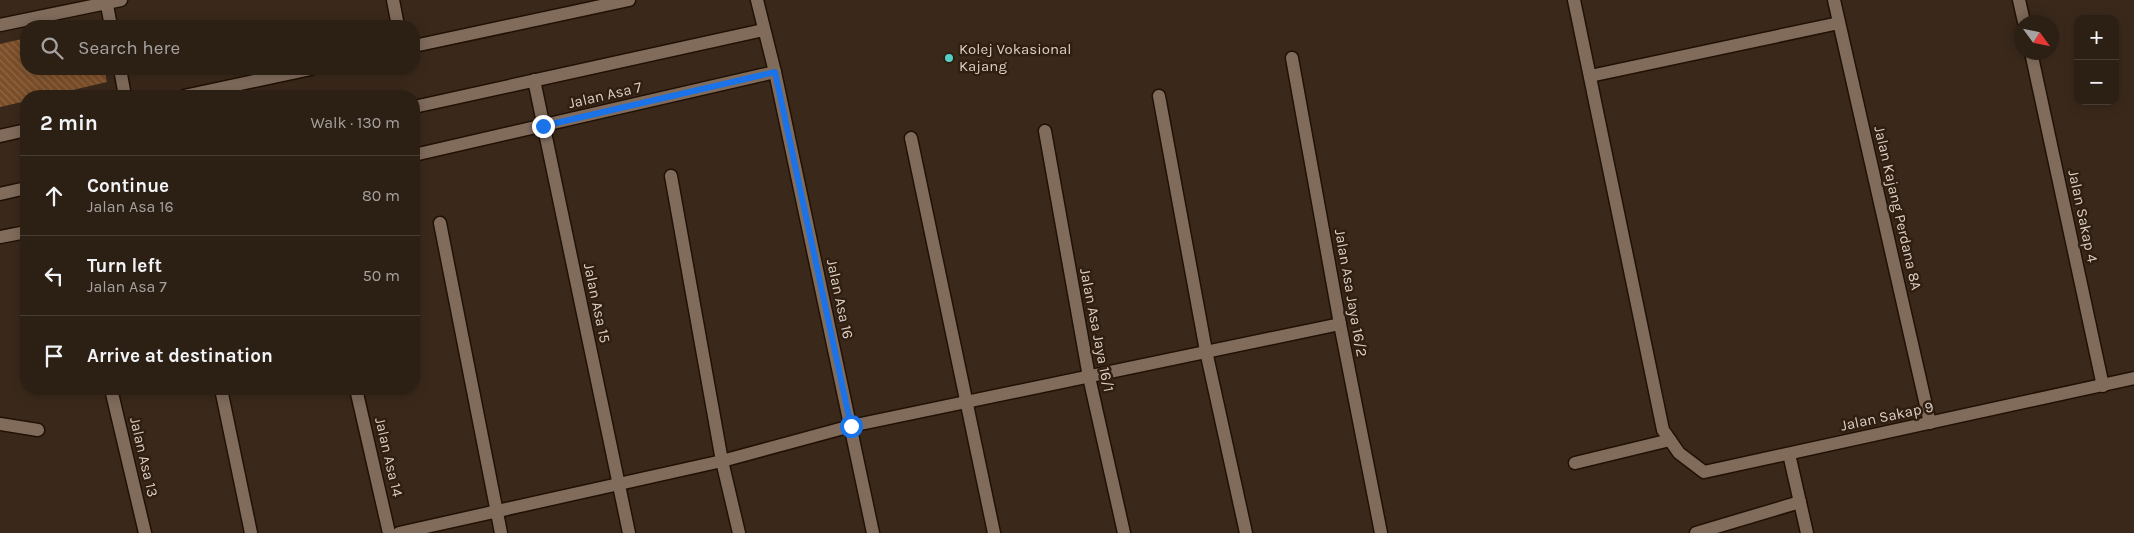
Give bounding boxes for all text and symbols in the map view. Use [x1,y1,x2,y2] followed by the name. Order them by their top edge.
[2014,15,2059,60] north arrow
[2074,15,2119,105] map controls
[2074,15,2119,60] button: +
[20,20,420,75] search box
[38,34,66,62] icon: search
[78,37,180,59] text: Search here
[959,40,1071,75] place label: Kolej Vokasional Kajang
[943,52,955,64] marker: Kolej Vokasional Kajang
[2074,60,2119,105] button: −
[567,78,643,112] street label: Jalan Asa 7
[40,111,98,135] text: 2 min
[310,113,400,132] text: Walk · 130 m
[532,115,555,138] route end
[1870,124,1926,292] street label: Jalan Kajang Perdana 8A
[2064,168,2102,265] street label: Jalan Sakap 4
[87,175,169,197] text: Continue
[40,182,68,210] icon: ahead
[362,186,400,205] text: 80 m
[87,197,174,216] text: Jalan Asa 16
[1331,228,1371,358] street label: Jalan Asa Jaya 16/2
[87,255,162,277] text: Turn left
[823,257,857,341] street label: Jalan Asa 16
[580,261,614,345] street label: Jalan Asa 15
[40,262,68,290] icon: left
[363,266,400,285] text: 50 m
[1076,267,1118,393] street label: Jalan Asa Jaya 16/1
[87,277,167,296] text: Jalan Asa 7
[40,342,68,370] icon: arrive
[87,345,273,367] text: Arrive at destination
[1839,397,1935,435] street label: Jalan Sakap 9
[126,415,162,499] street label: Jalan Asa 13
[371,415,407,499] street label: Jalan Asa 14
[840,415,863,438] route start

